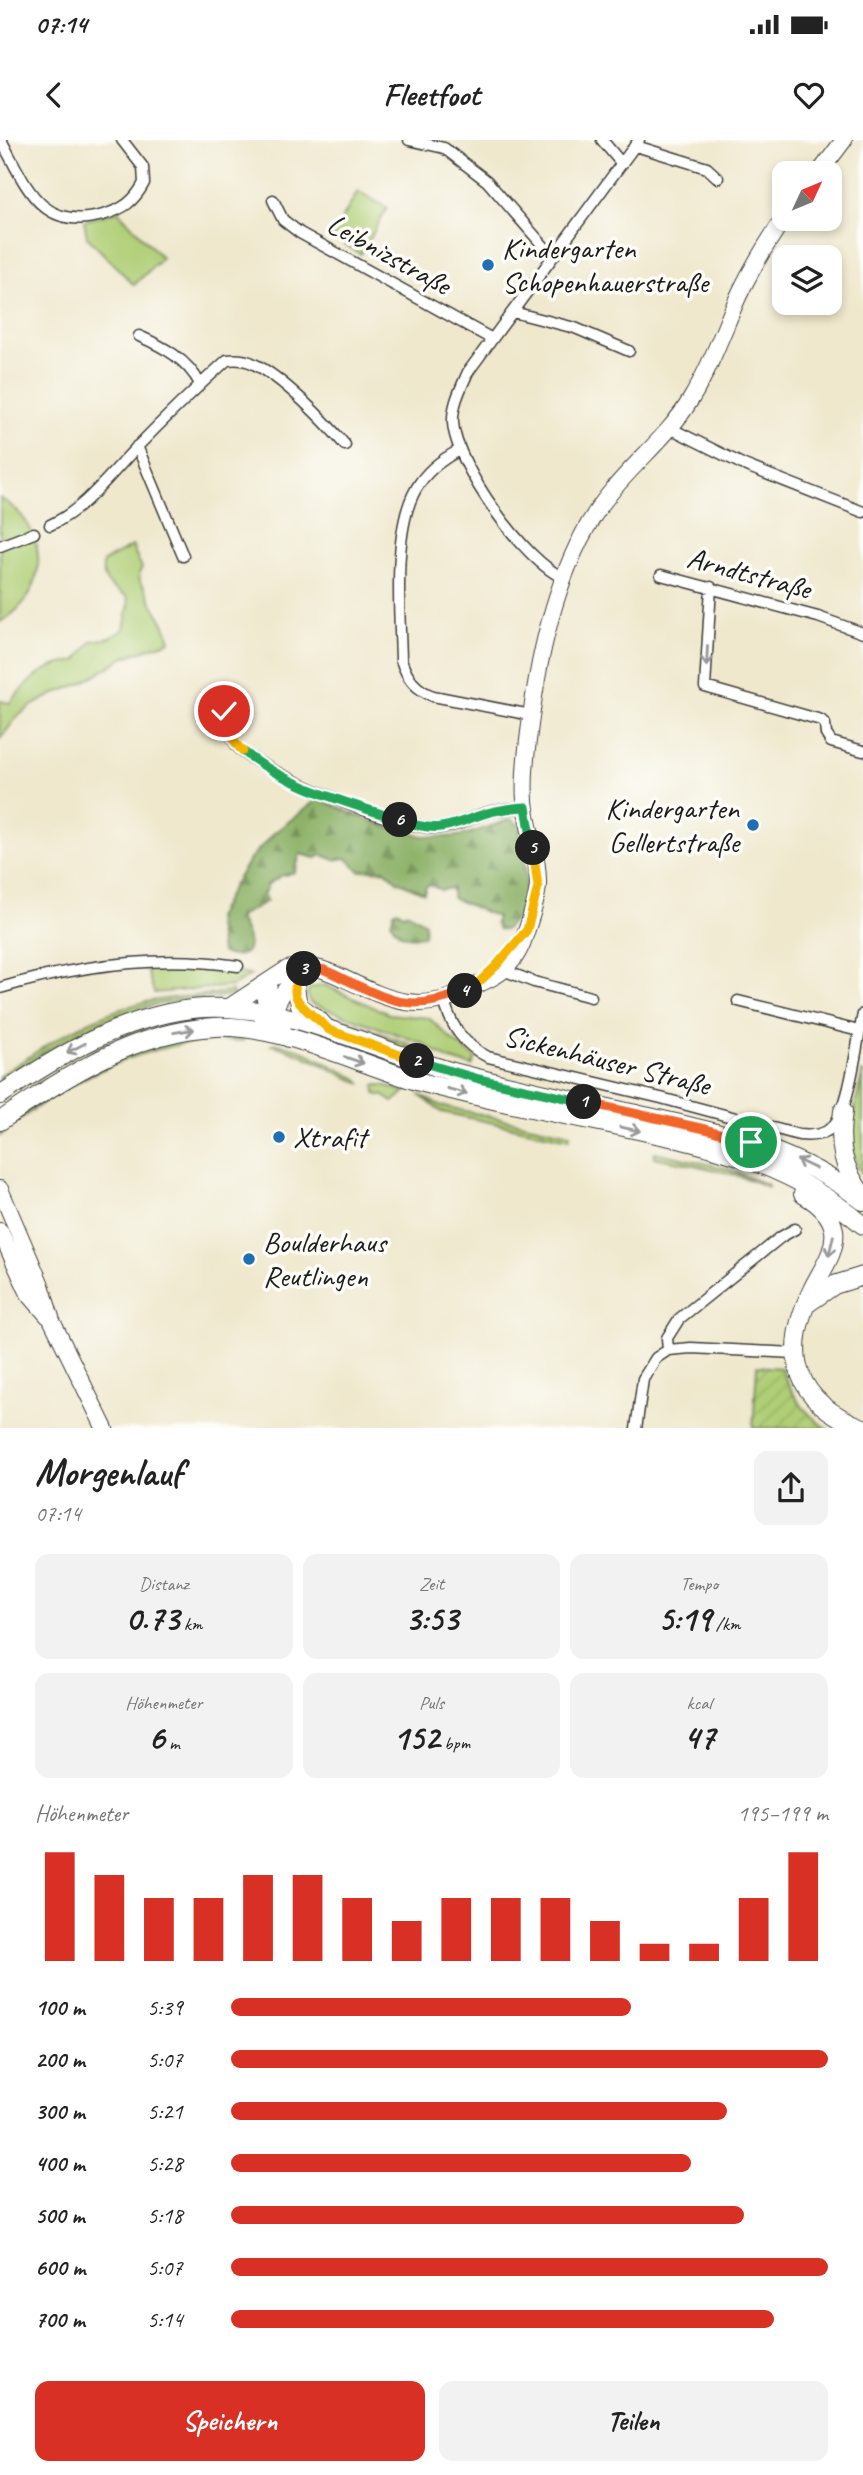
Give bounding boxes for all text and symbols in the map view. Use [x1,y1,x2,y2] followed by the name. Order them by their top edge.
[35,8,87,41] text: 07:14
[383,74,480,115] text: Fleetfoot
[35,76,73,114] icon: back
[790,76,828,114] icon: heart
[772,161,842,231] north arrow
[772,161,842,315] map controls
[321,205,459,305] street label: Leibnizstraße
[502,229,710,301] place label: Kindergarten Schopenhauerstraße
[772,245,842,315] button: layers
[480,257,496,273] marker: Kindergarten Schopenhauerstraße
[683,538,817,608] street label: Arndtstraße
[700,644,713,666] one-way arrow
[194,681,254,741] pin
[205,692,243,730] icon: check
[605,789,741,861] place label: Kindergarten Gellertstraße
[382,802,418,838] pin: 6
[395,807,404,831] text: 6
[745,817,761,833] marker: Kindergarten Gellertstraße
[516,830,550,866] pin: 5
[528,835,537,859] text: 5
[286,952,322,986] pin: 3
[299,956,308,980] text: 3
[448,974,482,1008] pin: 4
[460,978,469,1002] text: 4
[500,1016,716,1105] street label: Sickenhäuser Straße
[172,1024,195,1037] one-way arrow
[66,1041,87,1055] one-way arrow
[400,1044,434,1079] pin: 2
[412,1048,421,1072] text: 2
[342,1055,364,1067] one-way arrow
[566,1084,602,1119] pin: 1
[445,1085,468,1098] one-way arrow
[579,1089,588,1113] text: 1
[721,1112,781,1172] pin
[293,1118,370,1156] place label: Xtrafit
[618,1122,641,1136] one-way arrow
[732,1123,770,1161] icon: arrive
[271,1129,287,1145] marker: Xtrafit
[796,1157,817,1171] one-way arrow
[263,1223,389,1295] place label: Boulderhaus Reutlingen
[824,1234,838,1257] one-way arrow
[241,1251,257,1267] marker: Boulderhaus Reutlingen
[35,1449,182,1496] text: Morgenlauf
[754,1451,828,1525] button: share
[35,1499,81,1528] text: 07:14
[139,1572,189,1596] text: Distanz
[419,1572,444,1596] text: Zeit
[680,1572,718,1596] text: Tempo
[125,1596,179,1641] text: 0.73
[405,1596,458,1641] text: 3:53
[658,1596,711,1641] text: 5:19
[179,1612,202,1636] text: km
[711,1612,740,1636] text: /km
[125,1691,202,1715] text: Höhenmeter
[419,1691,444,1715] text: Puls
[687,1691,712,1715] text: kcal
[148,1715,164,1760] text: 6
[393,1715,440,1760] text: 152
[683,1715,715,1760] text: 47
[164,1731,180,1755] text: m
[440,1731,470,1755] text: bpm
[35,1799,128,1828] text: Höhenmeter
[737,1799,828,1828] text: 195–199 m
[35,1993,85,2022] text: 100 m
[147,1993,183,2022] text: 5:39
[35,2045,85,2074] text: 200 m
[147,2045,183,2074] text: 5:07
[35,2097,85,2126] text: 300 m
[147,2097,183,2126] text: 5:21
[35,2149,85,2178] text: 400 m
[147,2149,183,2178] text: 5:28
[35,2201,84,2230] text: 500 m
[147,2201,183,2230] text: 5:18
[35,2253,85,2282] text: 600 m
[147,2253,183,2282] text: 5:07
[35,2305,85,2334] text: 700 m
[147,2305,183,2334] text: 5:14
[35,2381,425,2461] button: Speichern
[439,2381,828,2461] button: Teilen

